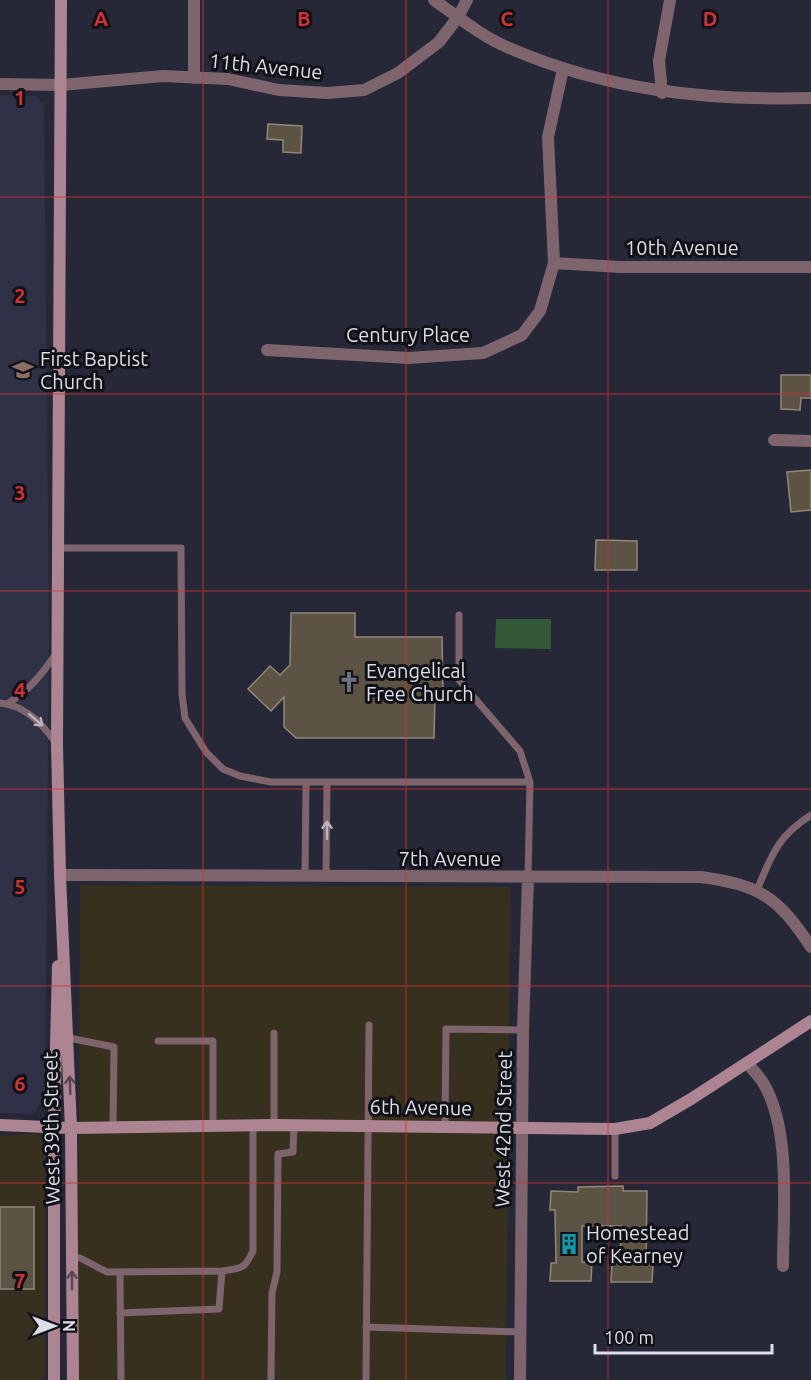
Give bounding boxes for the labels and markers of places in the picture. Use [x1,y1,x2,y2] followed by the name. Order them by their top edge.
[40,347,148,393] place label: First Baptist Church
[11,358,35,382] school or university icon: First Baptist Church
[366,659,474,705] place label: Evangelical Free Church
[337,670,361,694] church icon: Evangelical Free Church
[586,1221,689,1267] place label: Homestead of Kearney
[557,1232,581,1256] building icon: Homestead of Kearney

